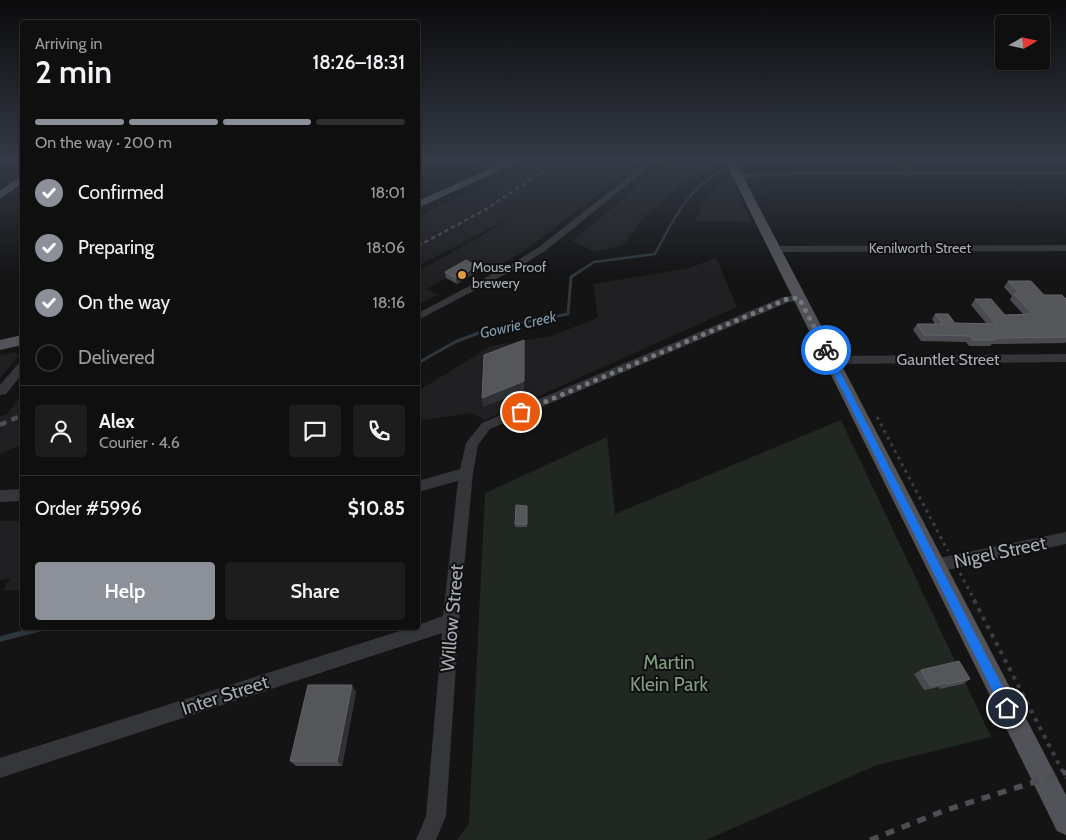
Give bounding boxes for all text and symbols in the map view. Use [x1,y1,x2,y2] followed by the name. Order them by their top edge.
[995,15,1050,70] north arrow
[995,15,1050,70] map controls
[35,34,102,53] text: Arriving in
[312,51,405,74] text: 18:26–18:31
[35,52,112,91] text: 2 min
[35,133,172,152] text: On the way · 200 m
[35,179,63,207] icon: check
[78,181,164,204] text: Confirmed
[370,183,405,202] text: 18:01
[35,234,63,262] icon: check
[78,236,154,259] text: Preparing
[367,238,405,257] text: 18:06
[869,239,971,257] street label: Kenilworth Street
[472,258,547,292] place label: Mouse Proof brewery
[456,269,468,281] marker: Mouse Proof brewery
[35,289,63,317] icon: check
[78,291,170,314] text: On the way
[372,293,405,312] text: 18:16
[478,307,558,343] water label: Gowrie Creek
[801,325,851,375] courier
[812,336,840,364] icon: bike
[78,346,155,369] text: Delivered
[896,350,1000,369] street label: Gauntlet Street
[500,391,542,433] pin
[507,398,535,426] icon: bag
[35,405,87,457] button: person
[289,405,341,457] button: chat
[353,405,405,457] button: phone
[99,410,135,433] text: Alex
[99,433,180,452] text: Courier · 4.6
[35,497,142,520] text: Order #5996
[348,497,405,520] text: $10.85
[952,531,1049,573] street label: Nigel Street
[35,562,215,620] button: Help
[225,562,405,620] button: Share
[436,563,468,673] street label: Willow Street
[630,651,708,696] park label: Martin Klein Park
[179,670,272,720] street label: Inter Street
[986,687,1028,729] pin
[993,694,1021,722] icon: home

